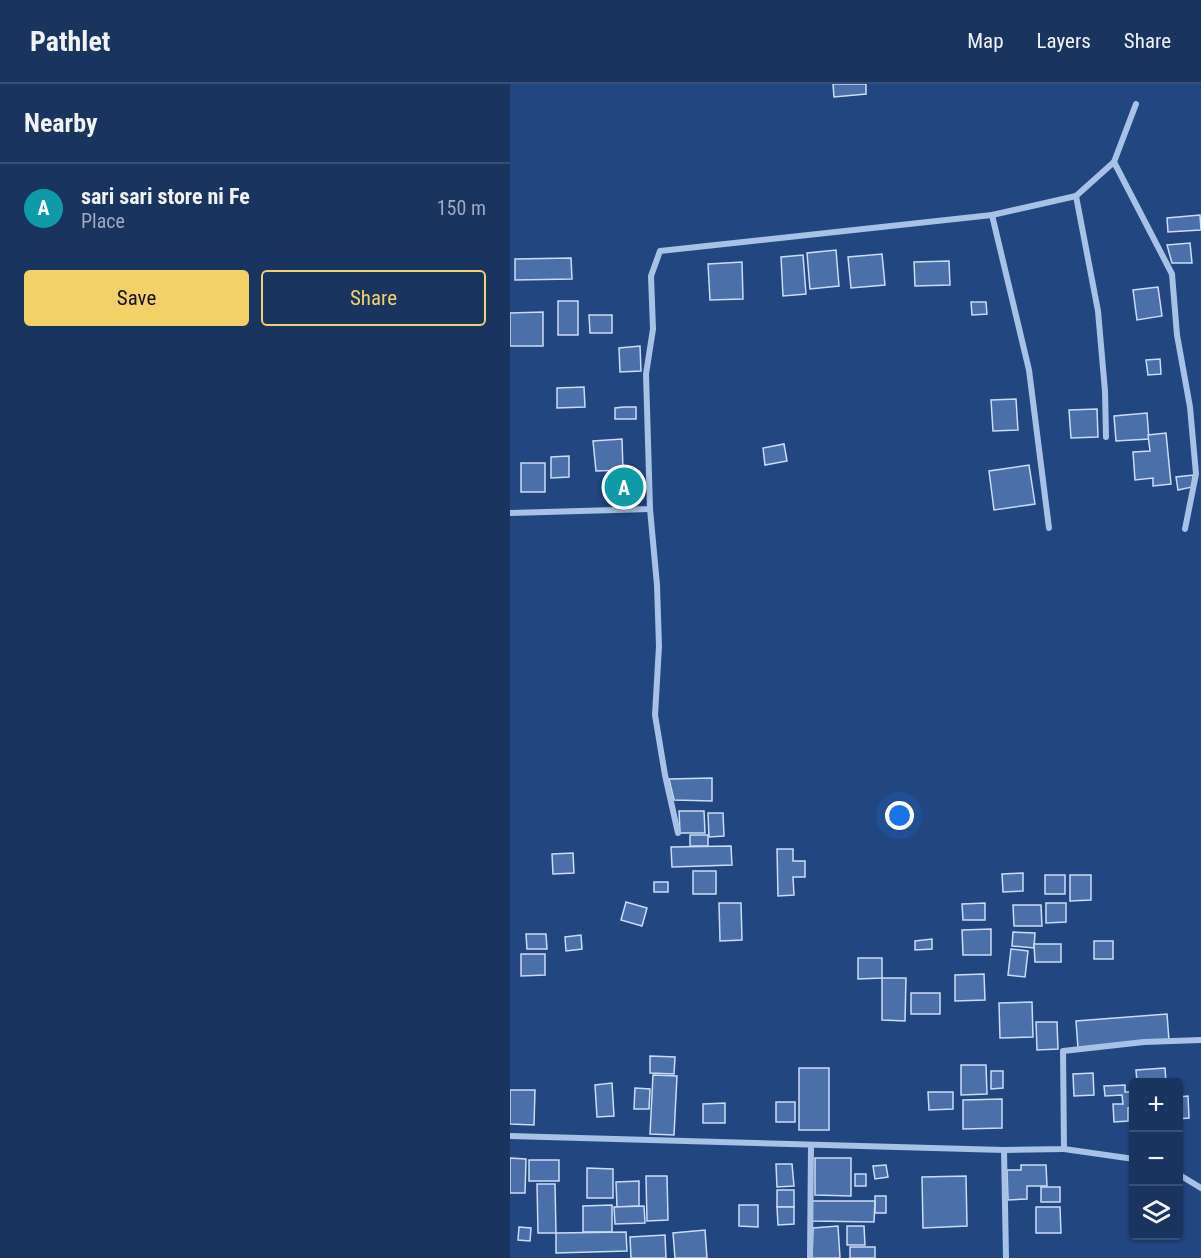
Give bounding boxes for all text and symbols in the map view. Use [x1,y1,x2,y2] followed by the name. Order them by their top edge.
[30,25,110,58] text: Pathlet
[967,29,1004,53] text: Map
[1037,29,1091,53] text: Layers
[1124,29,1171,53] text: Share
[24,108,98,138] text: Nearby
[81,184,250,209] text: sari sari store ni Fe
[38,196,49,220] text: A
[437,196,486,220] text: 150 m
[81,209,125,233] text: Place
[24,270,249,326] button: Save
[261,270,486,326] button: Share
[604,464,644,510] pin: A
[885,801,914,830] your location
[1129,1078,1183,1240] map controls
[1129,1078,1183,1132] button: +
[1129,1132,1183,1186] button: −
[1129,1186,1183,1240] button: layers

